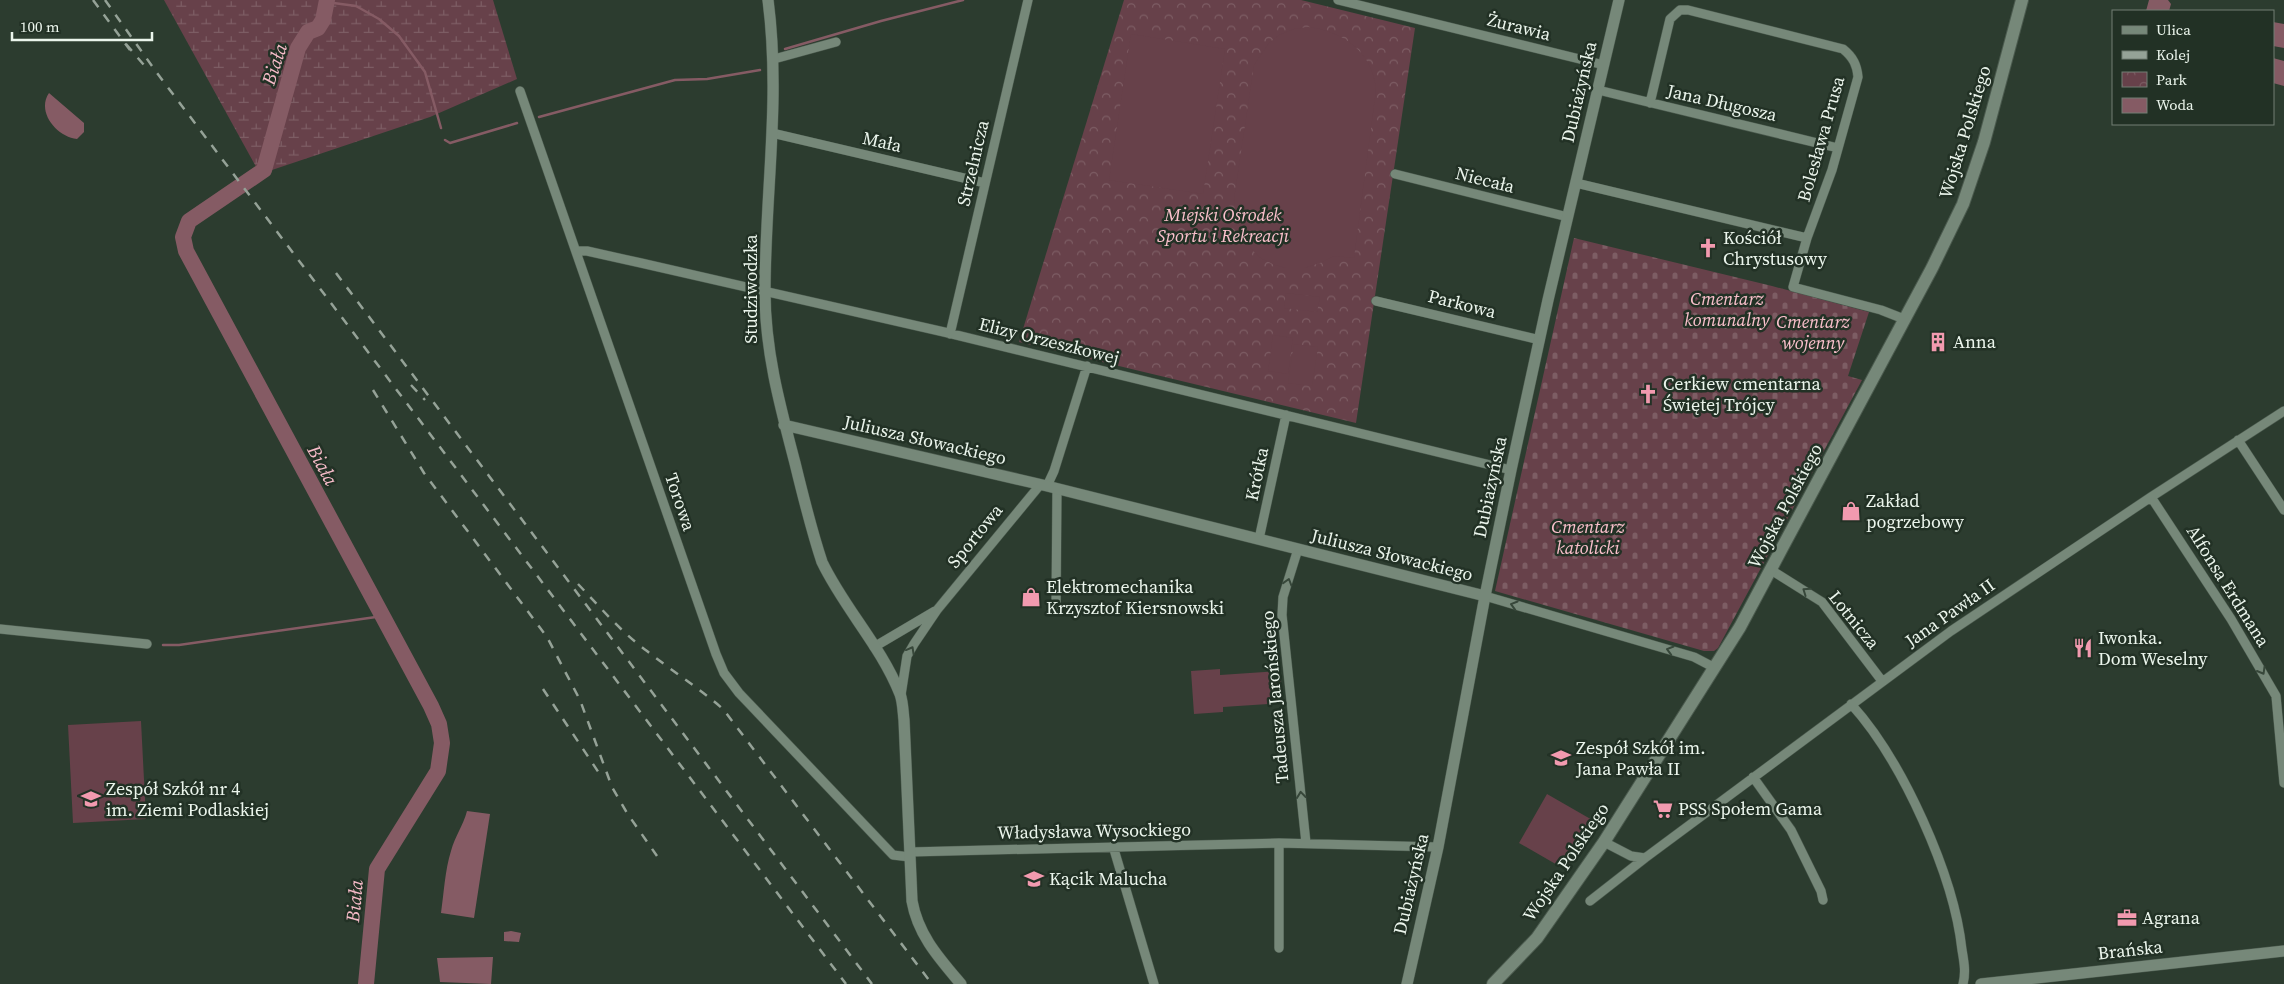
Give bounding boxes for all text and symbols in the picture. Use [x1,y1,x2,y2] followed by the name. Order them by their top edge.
[1485,7,1554,47] street label: Żurawia
[12,10,152,42] scale bar
[2112,10,2274,125] legend
[20,16,60,37] text: 100 m
[2156,19,2191,40] text: Ulica
[1555,38,1602,145] street label: Dubiażyńska
[255,40,293,89] water label: Biała
[2156,44,2190,65] text: Kolej
[1932,62,1997,202] street label: Wojska Polskiego
[2156,69,2188,90] text: Park
[1791,72,1851,205] street label: Bolesława Prusa
[1664,78,1780,127] street label: Jana Długosza
[2156,94,2194,115] text: Woda
[950,117,995,208] street label: Strzelnicza
[860,125,905,158] street label: Mała
[1453,160,1518,199] street label: Niecała
[1157,202,1289,248] park label: Miejski Ośrodek Sportu i Rekreacji
[1723,225,1828,271] place label: Kościół Chrystusowy
[738,233,763,344] street label: Studziwodzka
[1697,237,1719,259] church icon: Kościół Chrystusowy
[1426,283,1499,324] street label: Parkowa
[1684,286,1770,332] park label: Cmentarz komunalny
[1776,309,1850,355] park label: Cmentarz wojenny
[976,311,1122,370] street label: Elizy Orzeszkowej
[1953,329,1997,354] place label: Anna
[1927,331,1949,353] building icon: Anna
[1663,371,1822,417] place label: Cerkiew cmentarna Świętej Trójcy
[1637,383,1659,405] church icon: Cerkiew cmentarna Świętej Trójcy
[840,408,1009,470] street label: Juliusza Słowackiego
[1467,433,1513,540] street label: Dubiażyńska
[301,439,344,490] water label: Biała
[1741,439,1828,573] street label: Wojska Polskiego
[1239,444,1275,503] street label: Krótka
[659,470,702,535] street label: Torowa
[1866,488,1965,534] place label: Zakład pogrzebowy
[941,498,1009,573] street label: Sportowa
[1840,500,1862,522] shop icon: Zakład pogrzebowy
[1551,514,1625,560] park label: Cmentarz katolicki
[2181,520,2276,652] street label: Alfonsa Erdmana
[1307,522,1476,587] street label: Juliusza Słowackiego
[1899,572,2000,653] street label: Jana Pawła II
[1046,574,1224,620] place label: Elektromechanika Krzysztof Kiersnowski
[1282,578,1292,586] one-way arrow
[1823,585,1886,655] street label: Lotnicza
[1020,586,1042,608] shop icon: Elektromechanika Krzysztof Kiersnowski
[1802,588,1812,597] one-way arrow
[1510,600,1519,610] one-way arrow
[1254,610,1295,784] street label: Tadeusza Jarońskiego
[2098,625,2208,671] place label: Iwonka. Dom Weselny
[2072,637,2094,659] restaurant icon: Iwonka. Dom Weselny
[905,646,915,655] one-way arrow
[1666,646,1675,656] one-way arrow
[2255,665,2265,674] one-way arrow
[1575,735,1706,781] place label: Zespół Szkół im. Jana Pawła II
[1550,747,1572,769] school or university icon: Zespół Szkół im. Jana Pawła II
[106,776,269,822] place label: Zespół Szkół nr 4 im. Ziemi Podlaskiej
[80,788,102,810] school or university icon: Zespół Szkół nr 4 im. Ziemi Podlaskiej
[1296,791,1307,799] one-way arrow
[1678,796,1823,821] place label: PSS Społem Gama
[1517,797,1615,926] street label: Wojska Polskiego
[1652,798,1674,820] supermarket icon: PSS Społem Gama
[997,816,1191,845] street label: Władysława Wysockiego
[1387,830,1434,937] street label: Dubiażyńska
[1049,866,1168,891] place label: Kącik Malucha
[1023,868,1045,890] school or university icon: Kącik Malucha
[339,879,369,924] water label: Biała
[2142,905,2201,930] place label: Agrana
[2116,907,2138,929] office icon: Agrana
[2096,934,2165,965] street label: Brańska

